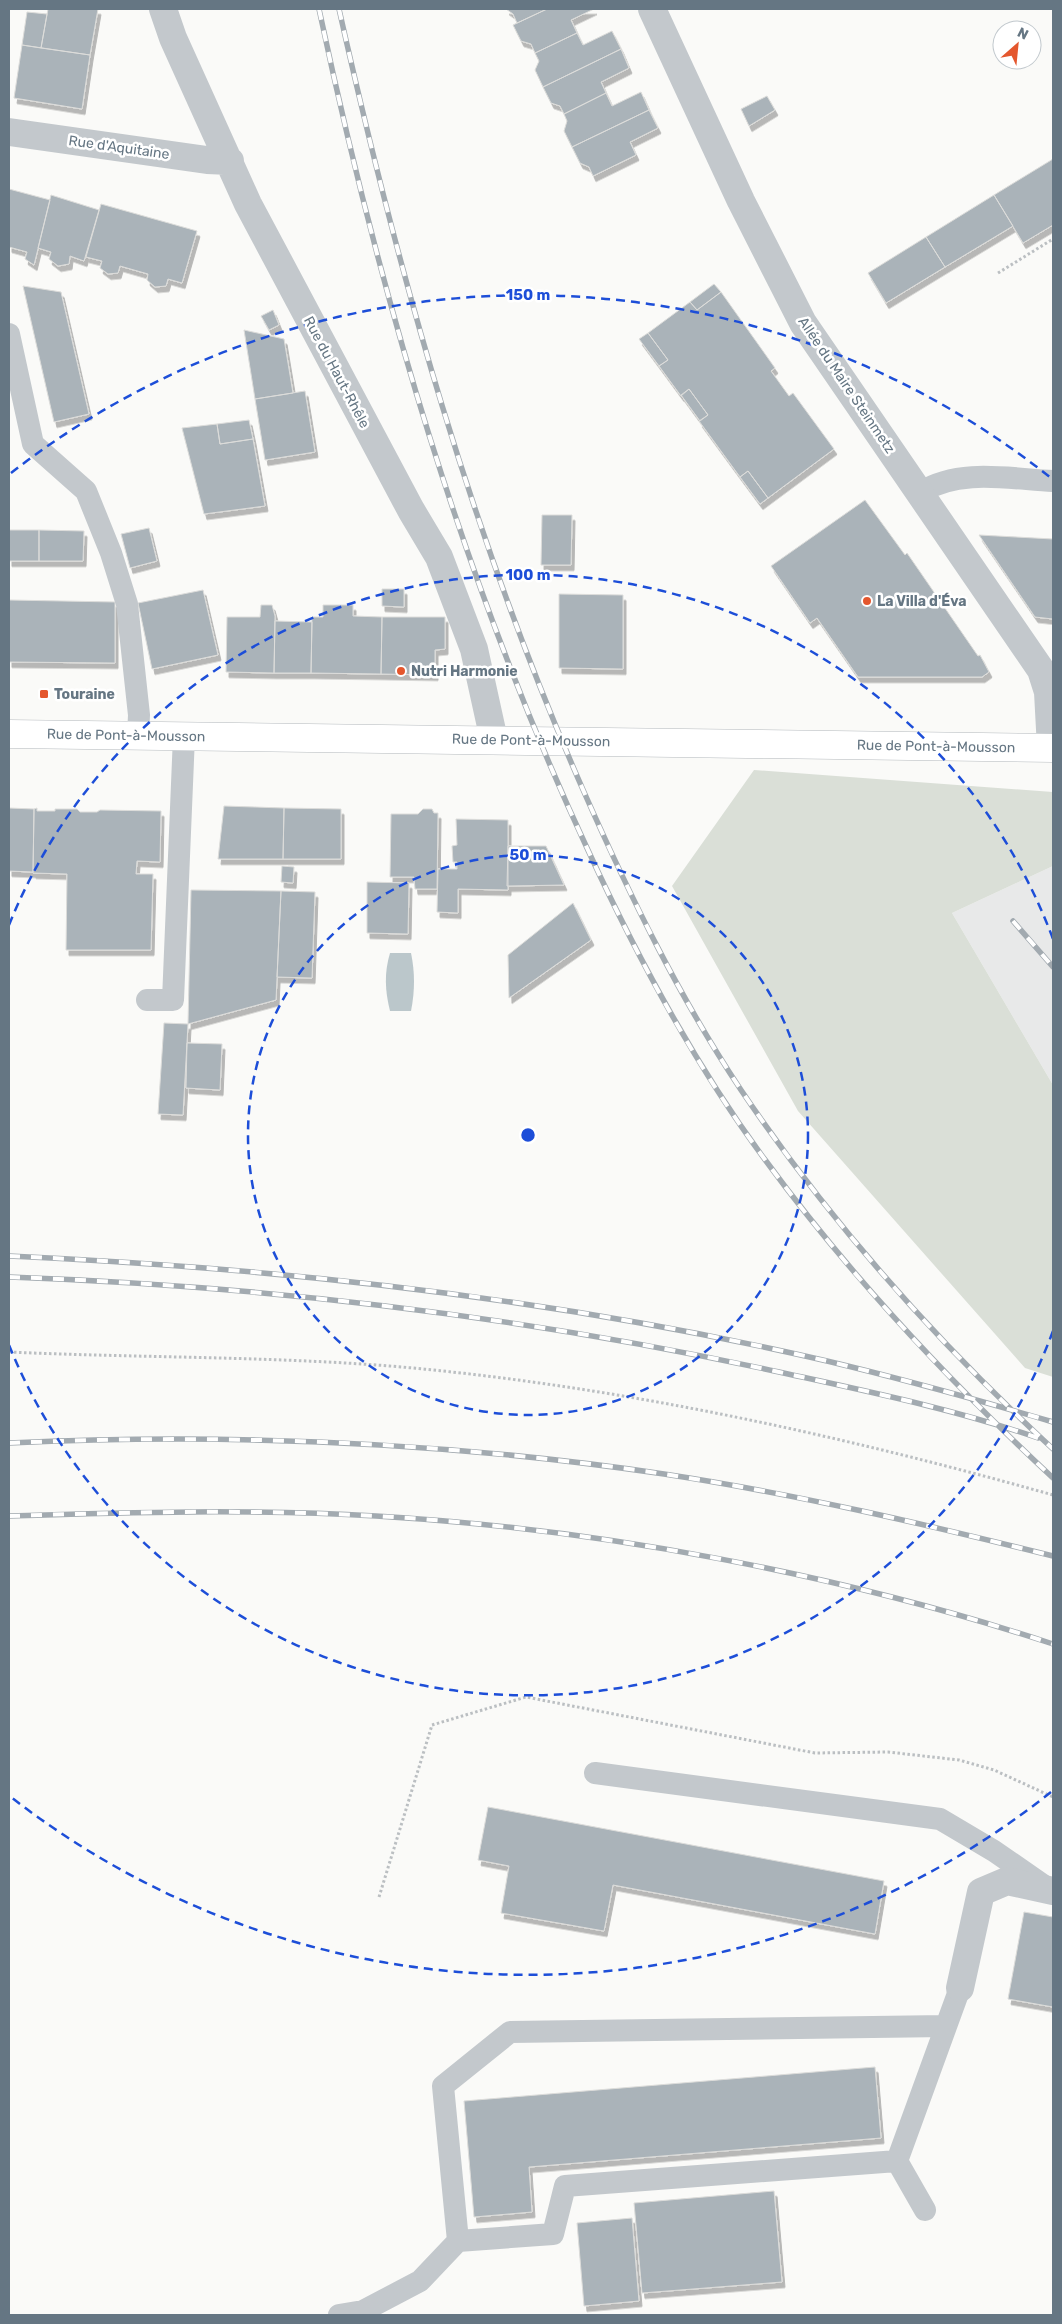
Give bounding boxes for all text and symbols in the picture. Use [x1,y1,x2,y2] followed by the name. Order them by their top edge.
[992,20,1042,70] north arrow
[1014,24,1031,44] text: N
[67,132,171,163] street label: Rue d'Aquitaine
[506,286,550,304] text: 150 m
[300,314,373,431] street label: Rue du Haut-Rhêle
[795,314,899,457] street label: Allée du Maire Steinmetz
[506,566,550,584] text: 100 m
[877,592,966,610] place label: La Villa d'Éva
[861,595,873,607] marker: La Villa d'Éva
[411,663,518,680] place label: Nutri Harmonie
[395,665,407,677] marker: Nutri Harmonie
[54,686,115,703] place label: Touraine
[38,688,50,700] marker: Touraine
[47,726,205,745] street label: Rue de Pont-à-Mousson
[452,731,610,750] street label: Rue de Pont-à-Mousson
[857,737,1015,756] street label: Rue de Pont-à-Mousson
[510,846,546,864] text: 50 m
[519,1126,537,1144] centre of rings

